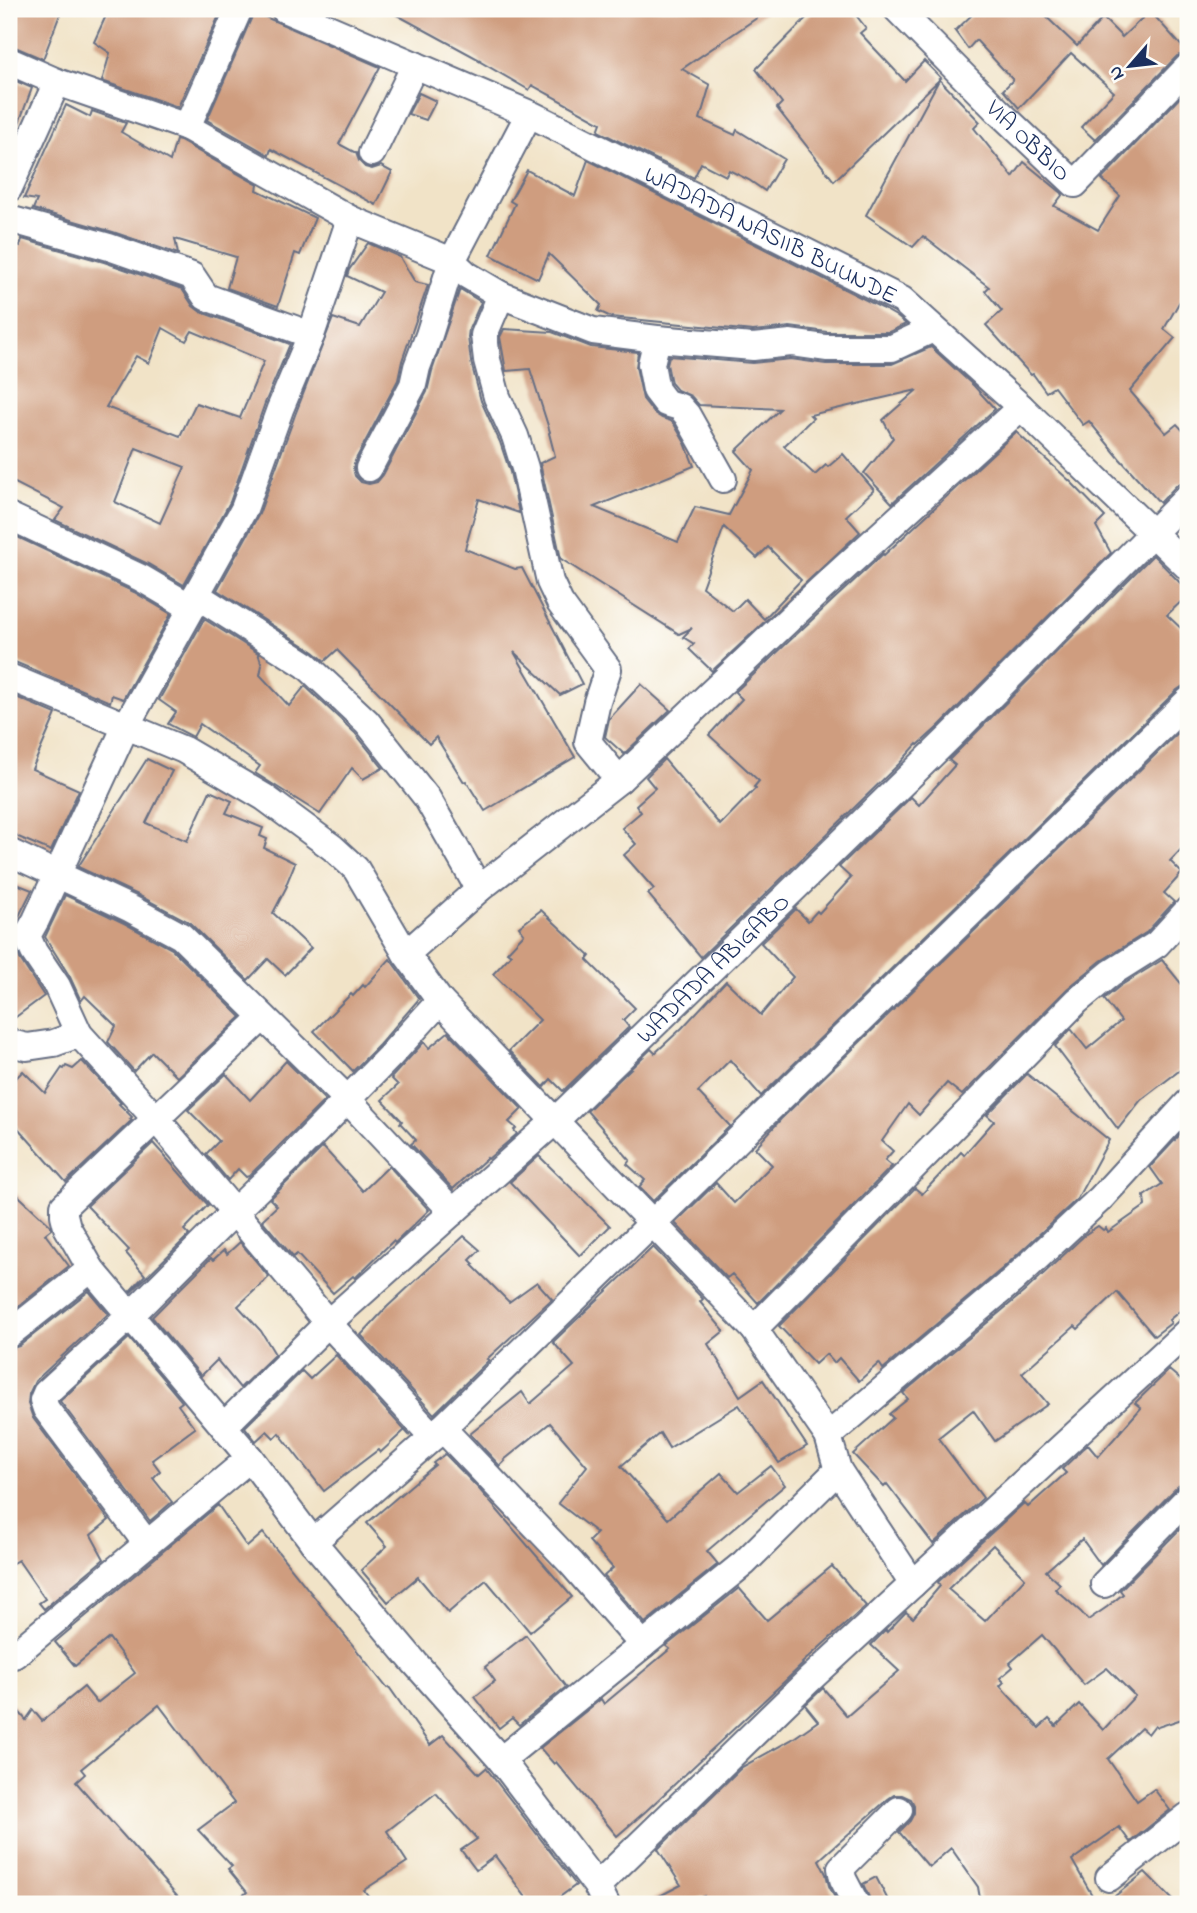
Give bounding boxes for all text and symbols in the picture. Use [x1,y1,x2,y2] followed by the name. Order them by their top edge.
[1096,32,1166,102] north arrow
[1102,61,1132,85] text: N
[976,92,1077,191] street label: VIA OBBIO
[637,159,903,315] street label: WADADA NASIIB BUUNDE
[629,886,799,1053] street label: WADADA ABIGABO

